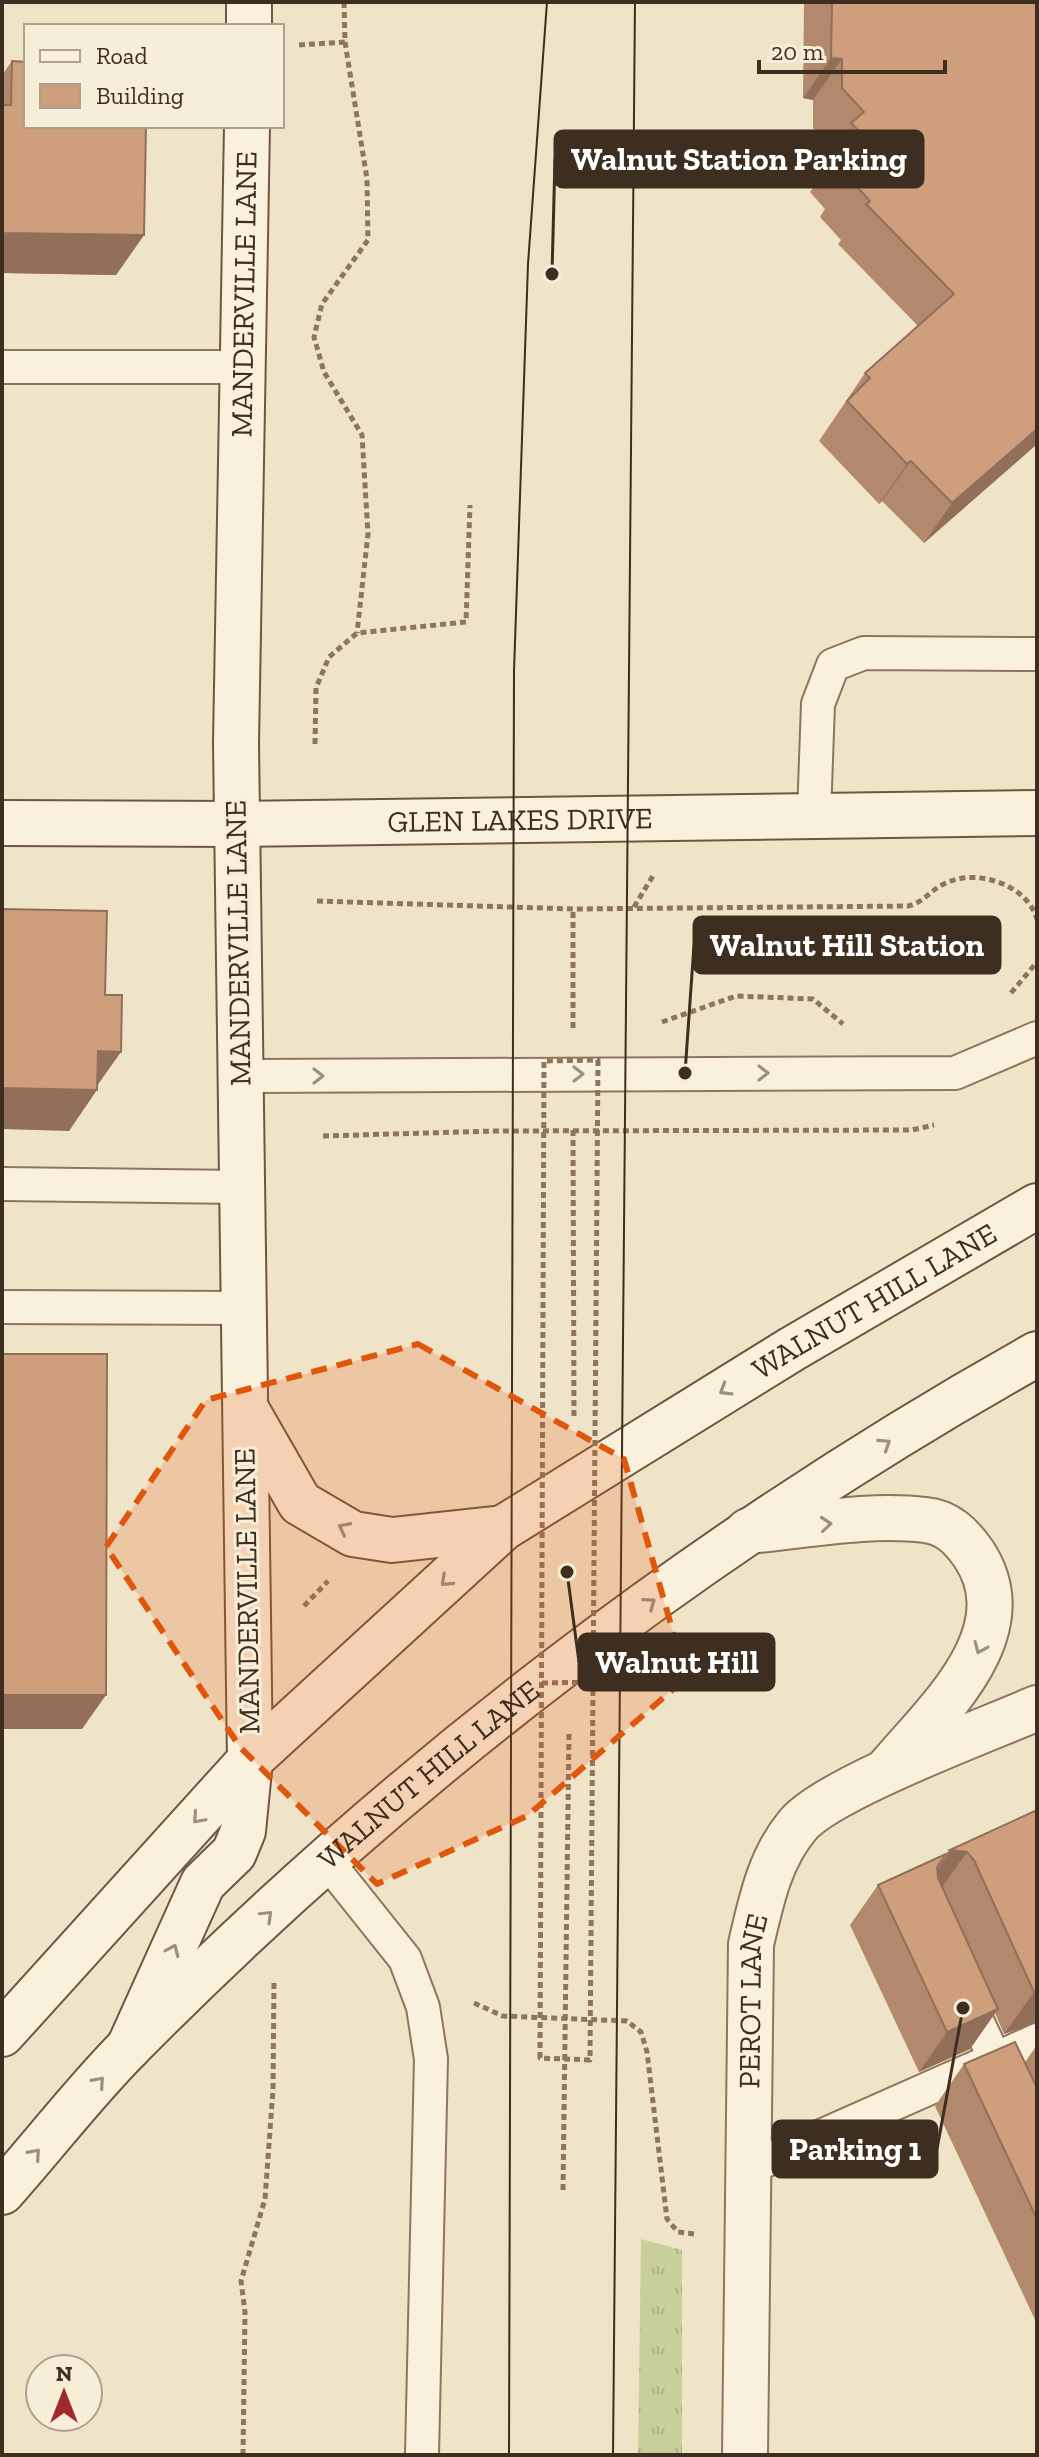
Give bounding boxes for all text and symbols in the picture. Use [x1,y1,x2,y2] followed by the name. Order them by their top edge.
[24,24,284,128] legend
[759,24,945,74] scale bar
[771,37,824,66] text: 20 m
[96,41,148,70] text: Road
[96,81,184,110] text: Building
[555,131,923,187] callout: Walnut Station Parking
[571,140,907,178] text: Walnut Station Parking
[223,151,265,438] street label: MANDERVILLE LANE
[218,800,258,1086] street label: MANDERVILLE LANE
[387,800,653,840] street label: GLEN LAKES DRIVE
[694,917,1000,973] callout: Walnut Hill Station
[710,926,984,964] text: Walnut Hill Station
[757,1064,770,1082] one-way arrow
[572,1065,585,1083] one-way arrow
[312,1067,325,1085] one-way arrow
[746,1216,1003,1387] street label: WALNUT HILL LANE
[719,1381,734,1396] one-way arrow
[876,1438,890,1453] one-way arrow
[227,1448,267,1734] street label: MANDERVILLE LANE
[820,1516,833,1533] one-way arrow
[338,1523,353,1538] one-way arrow
[441,1571,455,1586] one-way arrow
[641,1599,656,1613] one-way arrow
[579,1634,774,1690] callout: Walnut Hill
[973,1640,990,1654] one-way arrow
[595,1643,759,1681] text: Walnut Hill
[310,1672,547,1877] street label: WALNUT HILL LANE
[193,1809,207,1824] one-way arrow
[731,1910,776,2089] street label: PEROT LANE
[258,1911,272,1926] one-way arrow
[163,1944,179,1959] one-way arrow
[89,2076,104,2091] one-way arrow
[773,2121,937,2177] callout: Parking 1
[789,2130,921,2168] text: Parking 1
[26,2149,40,2164] one-way arrow
[24,2353,104,2433] north arrow
[56,2360,73,2387] text: N

